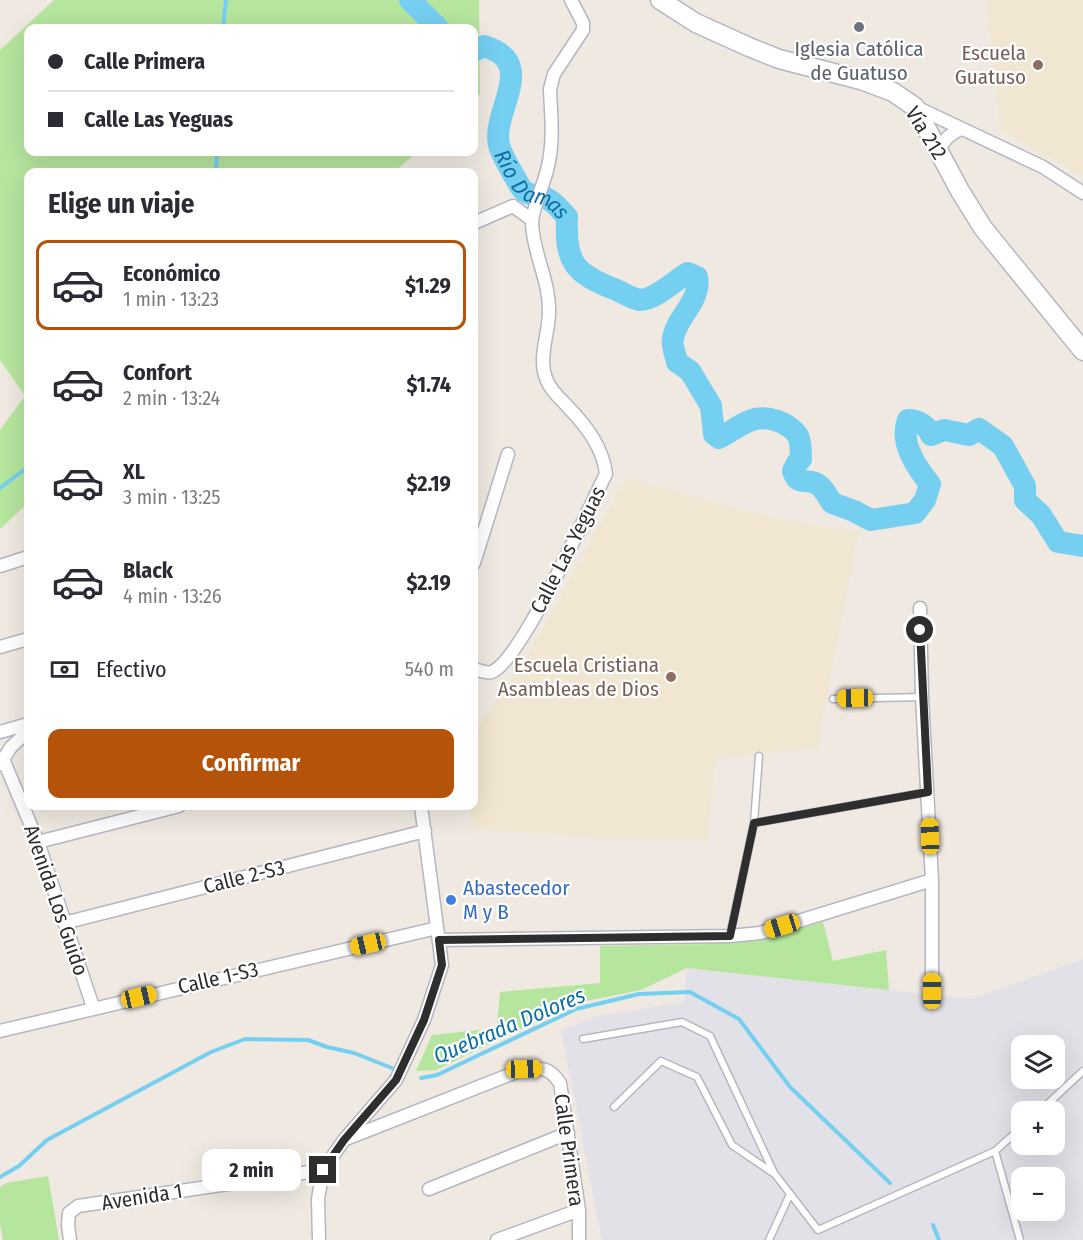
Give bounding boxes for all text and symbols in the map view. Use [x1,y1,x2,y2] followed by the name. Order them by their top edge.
[852,20,866,34] marker: Iglesia Católica de Guatuso
[795,36,923,86] place label: Iglesia Católica de Guatuso
[955,40,1026,90] place label: Escuela Guatuso
[84,48,205,75] text: Calle Primera
[1031,58,1045,72] marker: Escuela Guatuso
[900,102,952,164] street label: Vía 212
[84,106,233,133] text: Calle Las Yeguas
[488,145,575,225] water label: Río Damas
[48,188,194,220] text: Elige un viaje
[51,258,105,312] icon: car
[123,260,221,287] text: Económico
[405,272,451,299] text: $1.29
[123,287,219,311] text: 1 min · 13:23
[51,357,105,411] icon: car
[123,359,192,386] text: Confort
[406,371,451,398] text: $1.74
[123,386,220,410] text: 2 min · 13:24
[51,456,105,510] icon: car
[123,458,145,485] text: XL
[407,470,451,497] text: $2.19
[525,482,611,618] street label: Calle Las Yeguas
[123,485,220,509] text: 3 min · 13:25
[51,555,105,609] icon: car
[123,557,173,584] text: Black
[407,569,451,596] text: $2.19
[123,584,222,608] text: 4 min · 13:26
[906,616,933,643] route start
[498,652,659,702] place label: Escuela Cristiana Asambleas de Dios
[48,653,81,686] icon: cash
[96,656,167,683] text: Efectivo
[405,657,454,681] text: 540 m
[664,670,678,684] marker: Escuela Cristiana Asambleas de Dios
[837,689,873,707] car
[48,729,454,798] button: Confirmar
[920,818,940,854] car
[18,821,94,979] street label: Avenida Los Guido
[201,854,287,900] street label: Calle 2-S3
[463,875,570,925] place label: Abastecedor M y B
[444,893,458,907] marker: Abastecedor M y B
[762,912,802,940] car
[348,931,388,957] car
[175,956,261,1000] street label: Calle 1-S3
[923,973,941,1009] car
[429,981,589,1070] water label: Quebrada Dolores
[119,984,159,1010] car
[1011,1035,1065,1221] map controls
[1011,1035,1065,1089] button: layers
[506,1059,542,1079] car
[548,1092,590,1208] street label: Calle Primera
[1011,1101,1065,1155] button: +
[203,1149,302,1191] callout: 2 min
[309,1156,336,1183] route end
[229,1158,274,1182] text: 2 min
[1011,1167,1065,1221] button: −
[100,1178,184,1216] street label: Avenida 1

